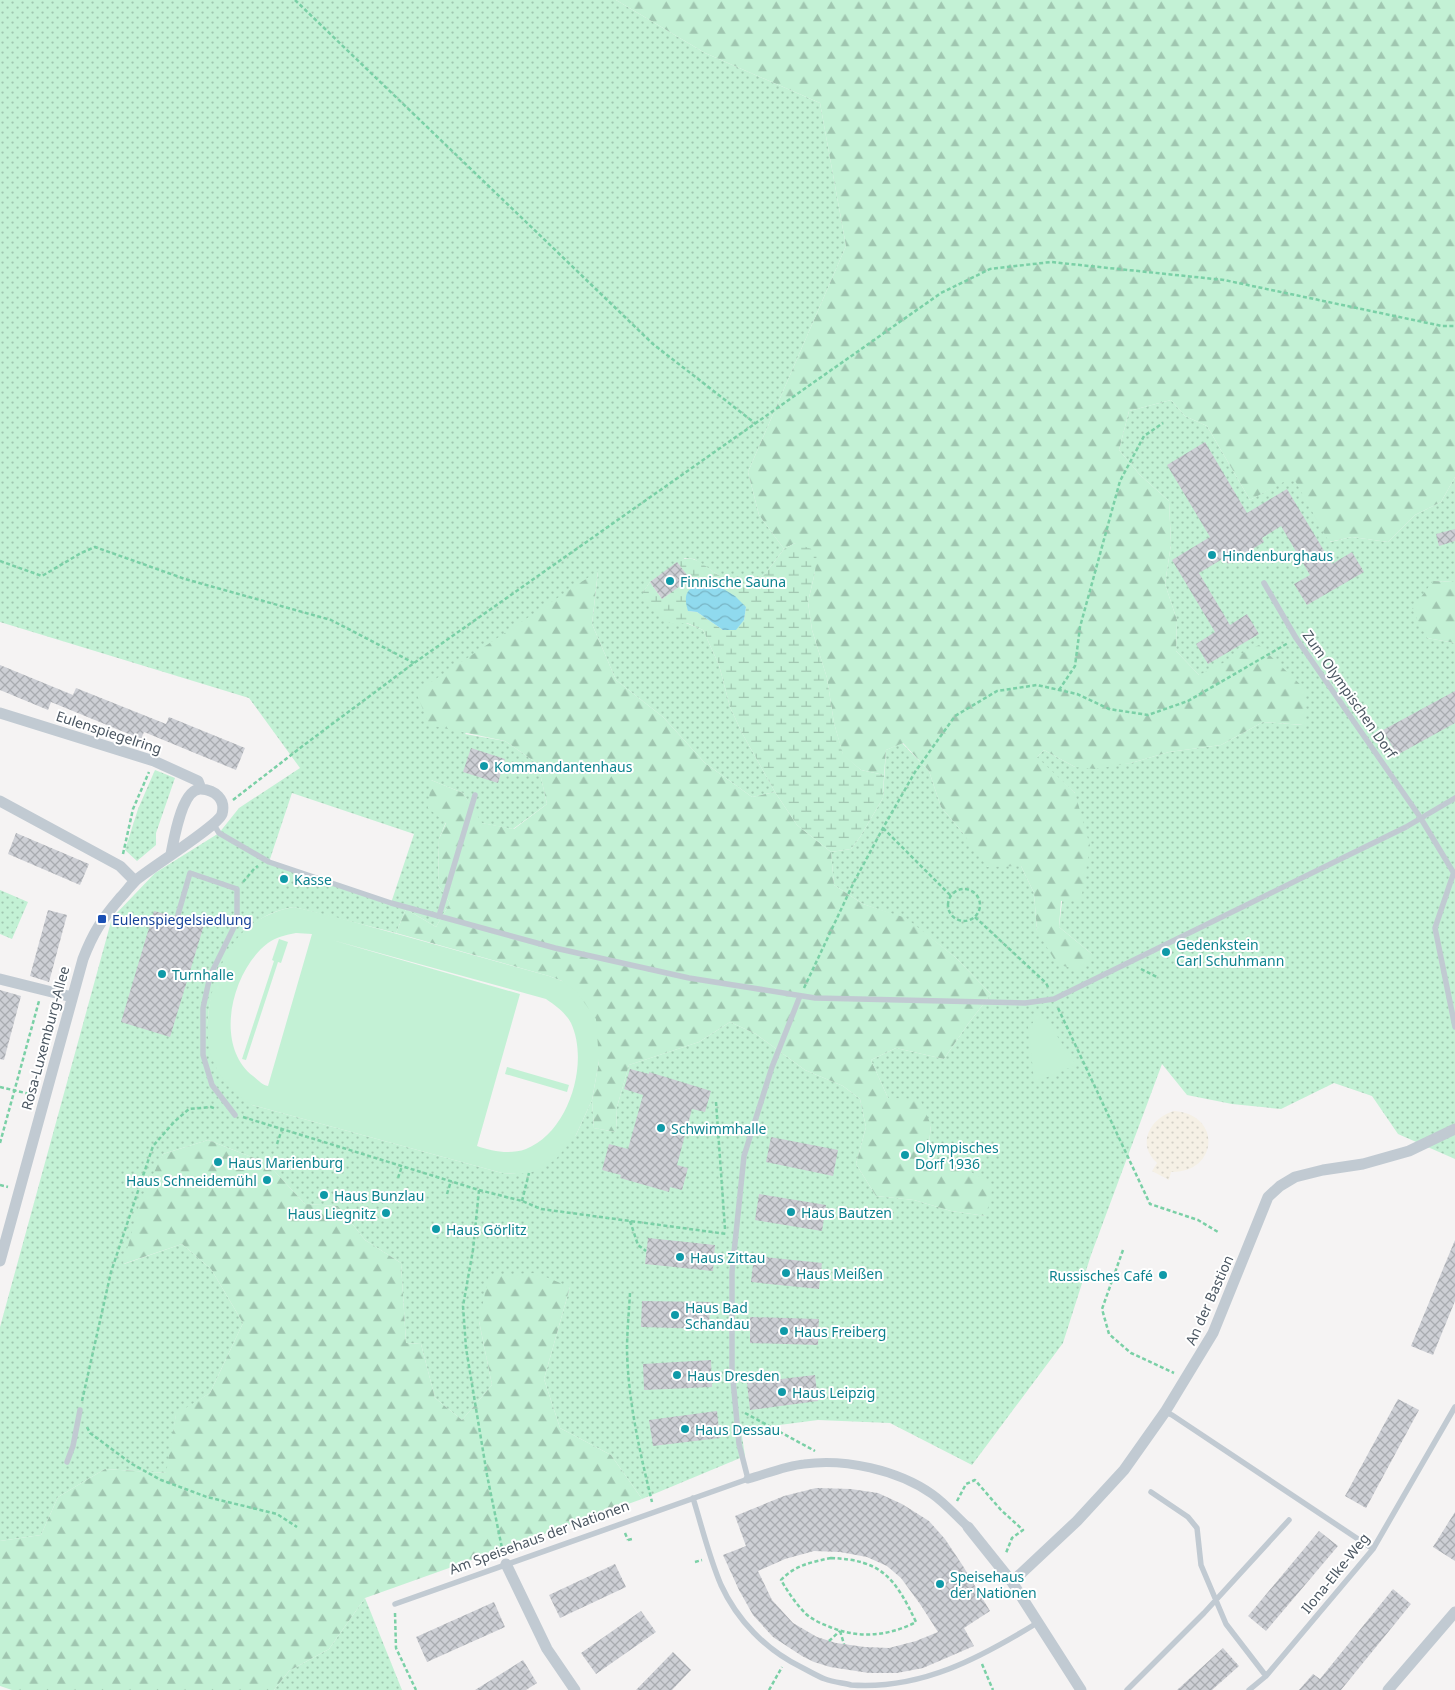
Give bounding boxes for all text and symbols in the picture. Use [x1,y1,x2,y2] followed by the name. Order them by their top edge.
[1222,546,1333,565] place label: Hindenburghaus
[1206,549,1218,561] marker: Hindenburghaus
[680,572,786,591] place label: Finnische Sauna
[664,575,676,587] marker: Finnische Sauna
[1299,626,1402,763] street label: Zum Olympischen Dorf
[54,706,164,758] street label: Eulenspiegelring
[494,757,633,776] place label: Kommandantenhaus
[478,760,490,772] marker: Kommandantenhaus
[294,870,332,889] place label: Kasse
[278,873,290,885] marker: Kasse
[112,910,252,929] place label: Eulenspiegelsiedlung
[96,913,108,925] marker: Eulenspiegelsiedlung
[1176,935,1284,970] place label: Gedenkstein Carl Schuhmann
[1160,946,1172,958] marker: Gedenkstein Carl Schuhmann
[17,964,73,1112] street label: Rosa-Luxemburg-Allee
[172,965,234,984] place label: Turnhalle
[156,968,168,980] marker: Turnhalle
[671,1119,767,1138] place label: Schwimmhalle
[655,1122,667,1134] marker: Schwimmhalle
[915,1138,999,1173] place label: Olympisches Dorf 1936
[899,1149,911,1161] marker: Olympisches Dorf 1936
[228,1153,343,1172] place label: Haus Marienburg
[212,1156,224,1168] marker: Haus Marienburg
[126,1171,257,1190] place label: Haus Schneidemühl
[261,1174,273,1186] marker: Haus Schneidemühl
[334,1186,424,1205] place label: Haus Bunzlau
[318,1189,330,1201] marker: Haus Bunzlau
[801,1203,892,1222] place label: Haus Bautzen
[287,1204,376,1223] place label: Haus Liegnitz
[785,1206,797,1218] marker: Haus Bautzen
[380,1207,392,1219] marker: Haus Liegnitz
[446,1220,527,1239] place label: Haus Görlitz
[430,1223,442,1235] marker: Haus Görlitz
[690,1248,765,1267] place label: Haus Zittau
[674,1251,686,1263] marker: Haus Zittau
[1181,1252,1237,1348] street label: An der Bastion
[796,1264,883,1283] place label: Haus Meißen
[1049,1266,1153,1285] place label: Russisches Café
[780,1267,792,1279] marker: Haus Meißen
[1157,1269,1169,1281] marker: Russisches Café
[685,1298,750,1333] place label: Haus Bad Schandau
[669,1309,681,1321] marker: Haus Bad Schandau
[794,1322,886,1341] place label: Haus Freiberg
[778,1325,790,1337] marker: Haus Freiberg
[687,1366,780,1385] place label: Haus Dresden
[671,1369,683,1381] marker: Haus Dresden
[792,1383,875,1402] place label: Haus Leipzig
[776,1386,788,1398] marker: Haus Leipzig
[695,1420,780,1439] place label: Haus Dessau
[679,1423,691,1435] marker: Haus Dessau
[446,1496,632,1578] street label: Am Speisehaus der Nationen
[1297,1529,1373,1617] street label: Ilona-Elke-Weg
[950,1567,1037,1602] place label: Speisehaus der Nationen
[934,1578,946,1590] marker: Speisehaus der Nationen

